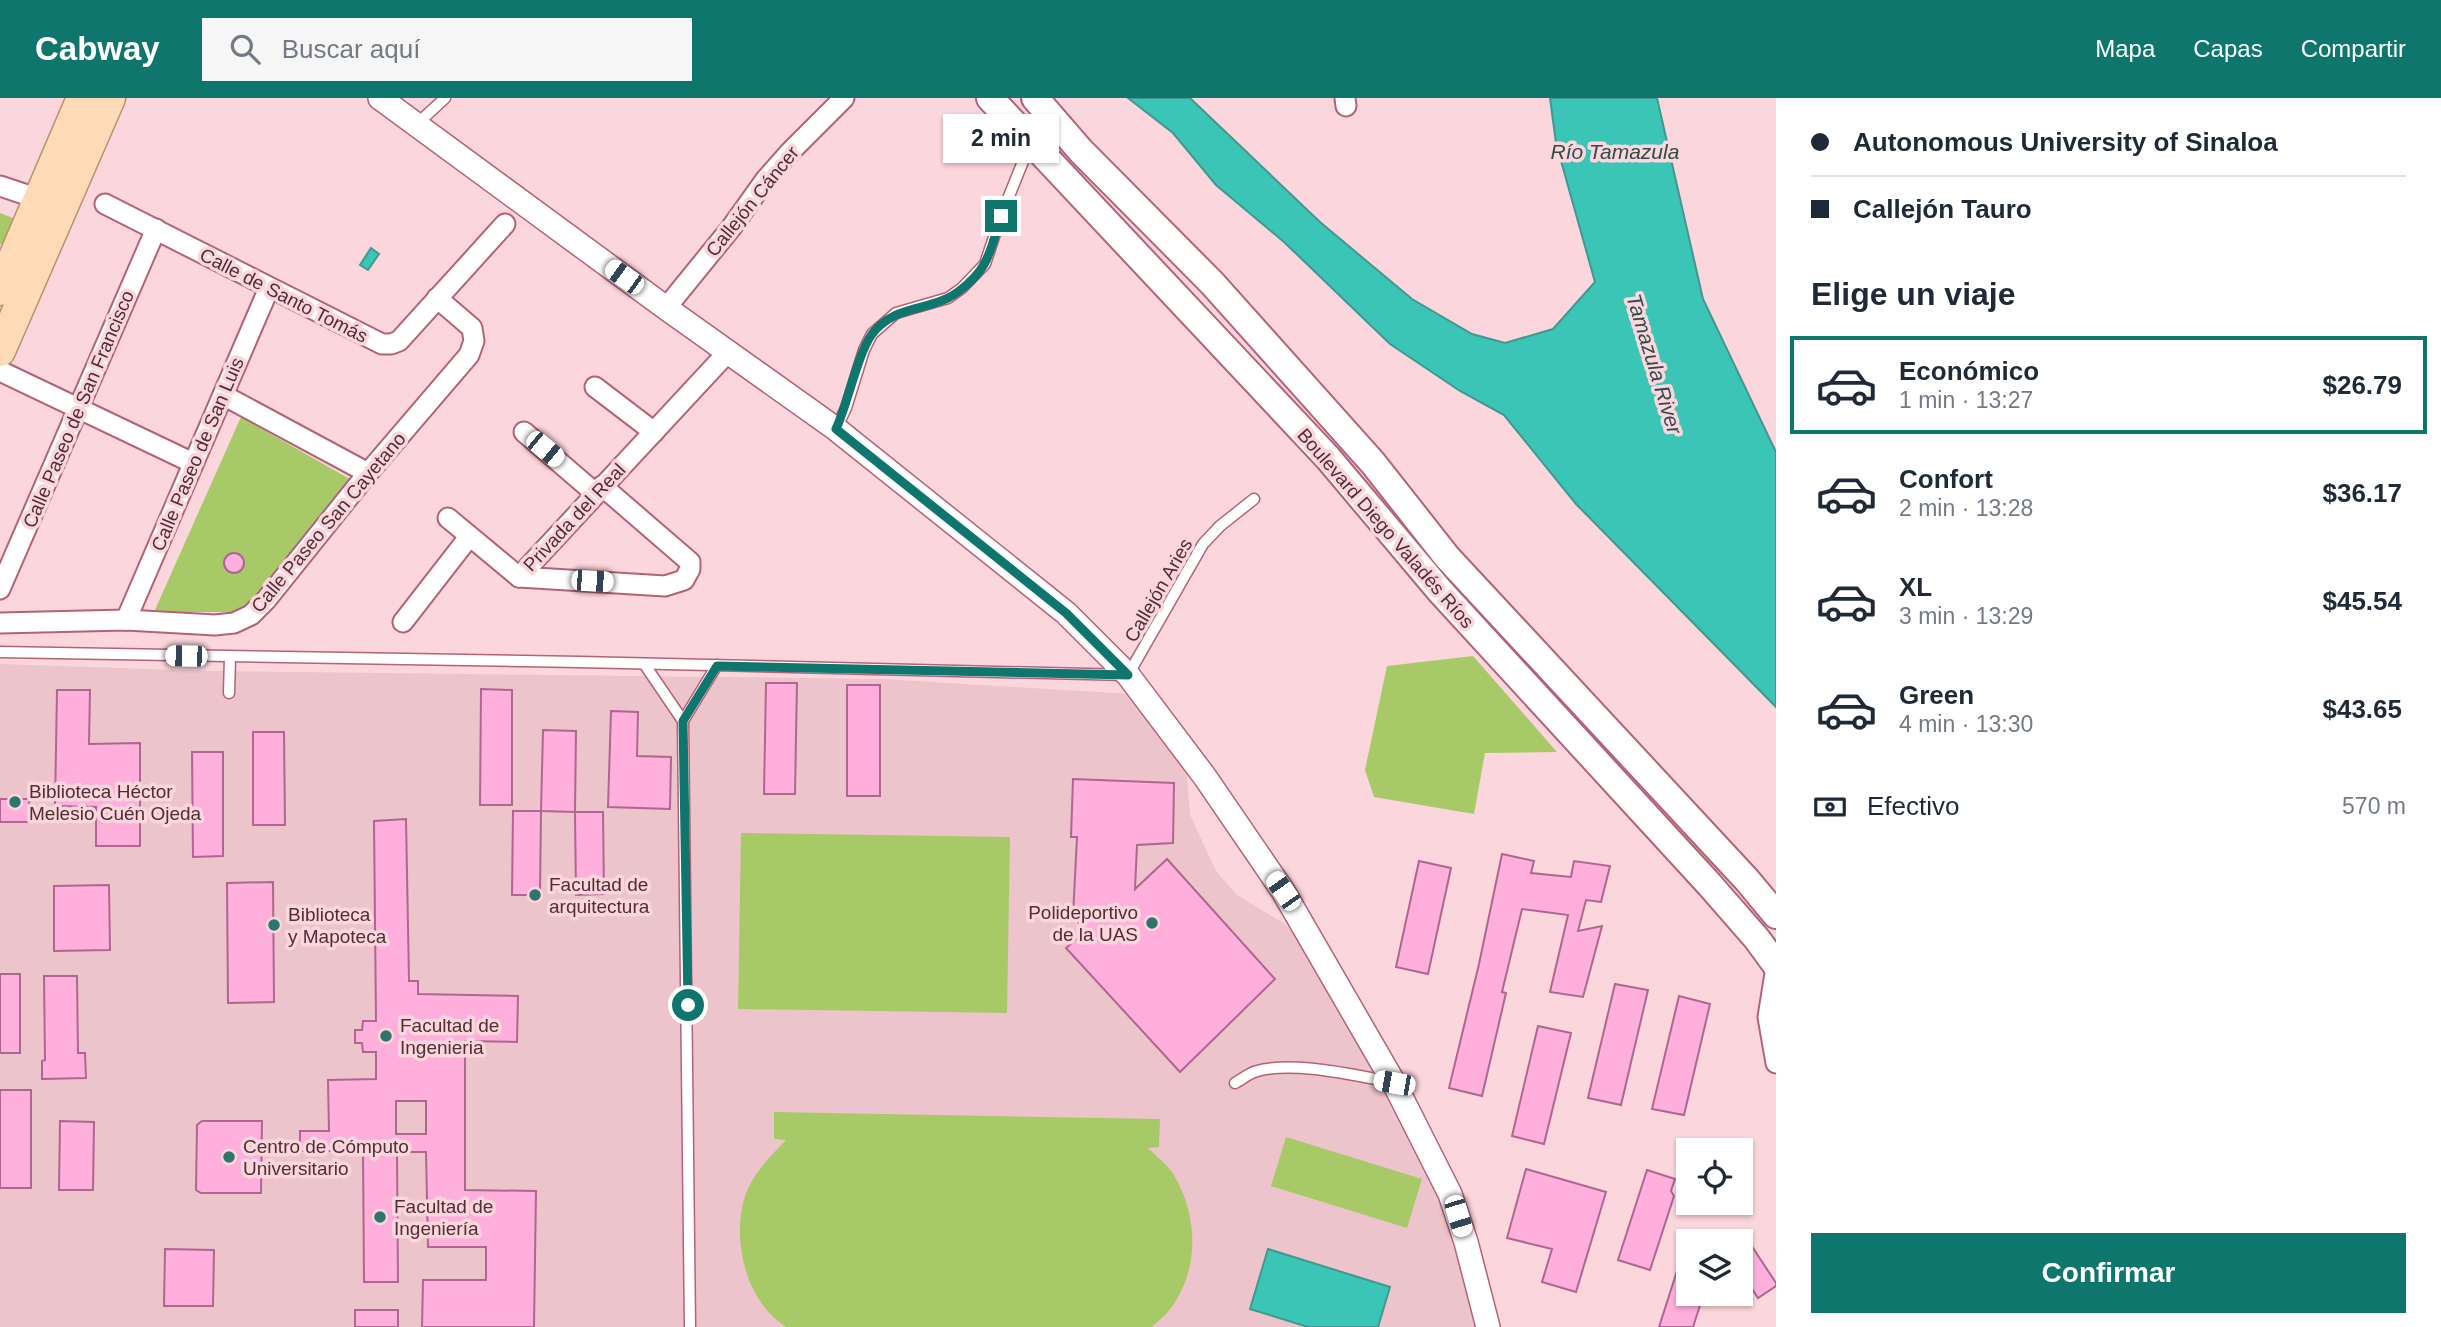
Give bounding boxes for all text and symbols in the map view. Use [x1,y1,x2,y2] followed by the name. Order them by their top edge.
[202,18,692,81] search box
[35,30,160,67] text: Cabway
[226,30,264,68] icon: search
[282,34,420,64] text: Buscar aquí
[2095,35,2155,62] text: Mapa
[2193,35,2263,62] text: Capas
[2301,35,2406,62] text: Compartir
[943,115,1059,164] callout: 2 min
[971,125,1031,151] text: 2 min
[1853,127,2278,157] text: Autonomous University of Sinaloa
[1551,140,1679,163] water label: Río Tamazula
[702,142,804,260] street label: Callejón Cáncer
[1853,194,2032,224] text: Callejón Tauro
[985,200,1017,232] route end
[196,244,371,347] street label: Calle de Santo Tomás
[601,256,648,298] car
[1811,276,2016,312] text: Elige un viaje
[19,287,138,531] street label: Calle Paseo de San Francisco
[1622,291,1687,438] water label: Tamazula River
[147,354,248,554] street label: Calle Paseo de San Luis
[1815,354,1878,417] icon: car
[1899,356,2039,386] text: Económico
[2322,370,2402,400] text: $26.79
[1899,387,2033,413] text: 1 min · 13:27
[1293,424,1478,632] street label: Boulevard Diego Valadés Ríos
[523,427,568,471] car
[247,428,410,616] street label: Calle Paseo San Cayetano
[519,459,630,575] street label: Privada del Real
[1815,462,1878,525] icon: car
[1899,464,1993,494] text: Confort
[2322,478,2402,508] text: $36.17
[1899,495,2033,521] text: 2 min · 13:28
[1120,535,1197,646] street label: Callejón Aries
[571,569,614,593] car
[1815,570,1878,633] icon: car
[1899,572,1932,602] text: XL
[2322,586,2402,616] text: $45.54
[1899,603,2033,629] text: 3 min · 13:29
[165,645,208,667] car
[1815,678,1878,741] icon: car
[1899,680,1974,710] text: Green
[2322,694,2402,724] text: $43.65
[1899,711,2033,737] text: 4 min · 13:30
[29,781,202,824] place label: Biblioteca Héctor Melesio Cuén Ojeda
[1811,788,1849,826] icon: cash
[1867,791,1960,821] text: Efectivo
[2342,793,2406,819] text: 570 m
[7,794,23,810] marker: Biblioteca Héctor Melesio Cuén Ojeda
[1263,868,1304,914] car
[549,874,650,917] place label: Facultad de arquitectura
[527,887,543,903] marker: Facultad de arquitectura
[1028,902,1138,945] place label: Polideportivo de la UAS
[288,904,387,947] place label: Biblioteca y Mapoteca
[1144,915,1160,931] marker: Polideportivo de la UAS
[266,917,282,933] marker: Biblioteca y Mapoteca
[672,989,704,1021] route start
[400,1015,499,1058] place label: Facultad de Ingenieria
[378,1028,394,1044] marker: Facultad de Ingenieria
[1372,1069,1417,1097] car
[243,1136,409,1179] place label: Centro de Cómputo Universitario
[1676,1138,1753,1306] map controls
[1676,1138,1753,1215] button: locate
[221,1149,237,1165] marker: Centro de Cómputo Universitario
[1442,1193,1475,1239] car
[394,1196,493,1239] place label: Facultad de Ingeniería
[372,1209,388,1225] marker: Facultad de Ingeniería
[1676,1229,1753,1306] button: layers
[1811,1233,2406,1313] button: Confirmar

